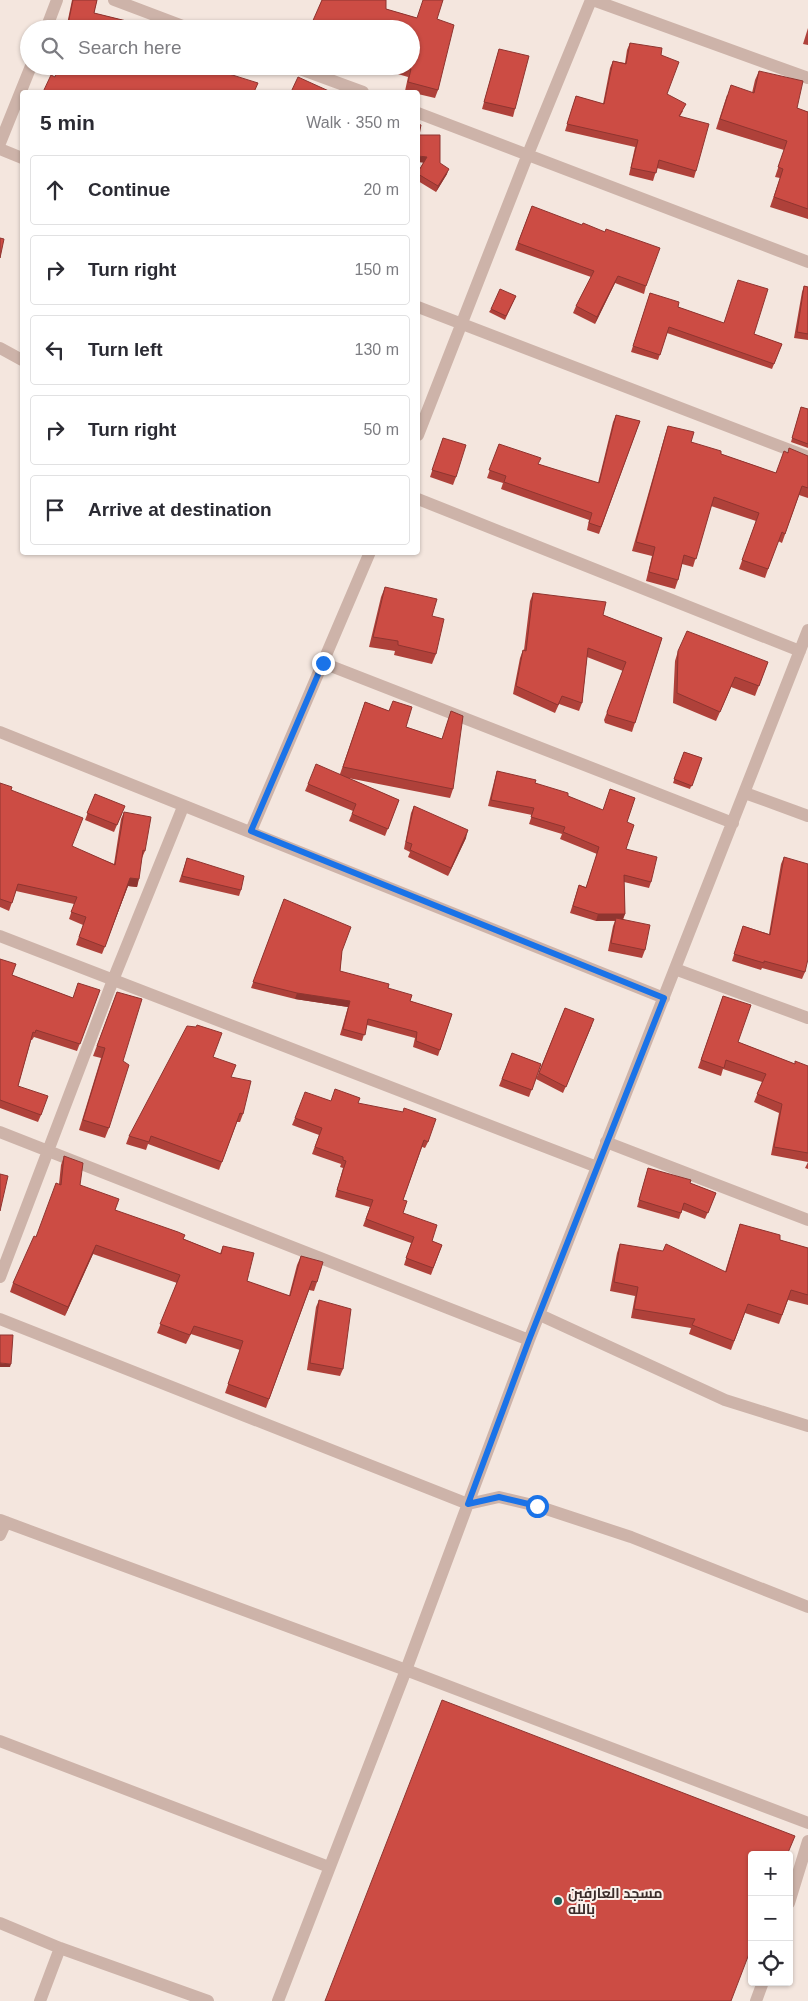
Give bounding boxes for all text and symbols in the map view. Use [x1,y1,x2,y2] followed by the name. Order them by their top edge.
[20,20,420,75] search box
[38,34,66,62] icon: search
[78,37,182,58] text: Search here
[40,111,95,134] text: 5 min
[306,114,400,131] text: Walk · 350 m
[41,176,69,204] icon: ahead
[88,179,170,200] text: Continue
[363,181,399,198] text: 20 m
[41,256,69,284] icon: right
[88,259,176,280] text: Turn right
[355,261,399,278] text: 150 m
[41,336,69,364] icon: left
[88,339,163,360] text: Turn left
[355,341,399,358] text: 130 m
[41,416,69,444] icon: right
[88,419,176,440] text: Turn right
[363,421,399,438] text: 50 m
[41,496,69,524] icon: arrive
[88,499,272,520] text: Arrive at destination
[312,652,335,675] route end
[526,1495,549,1518] route start
[748,1851,793,1986] map controls
[748,1851,793,1896] button: +
[568,1885,662,1917] place label: مسجد العارفين بالله
[552,1895,564,1907] marker: مسجد العارفين بالله
[748,1896,793,1941] button: −
[748,1941,793,1986] button: locate

